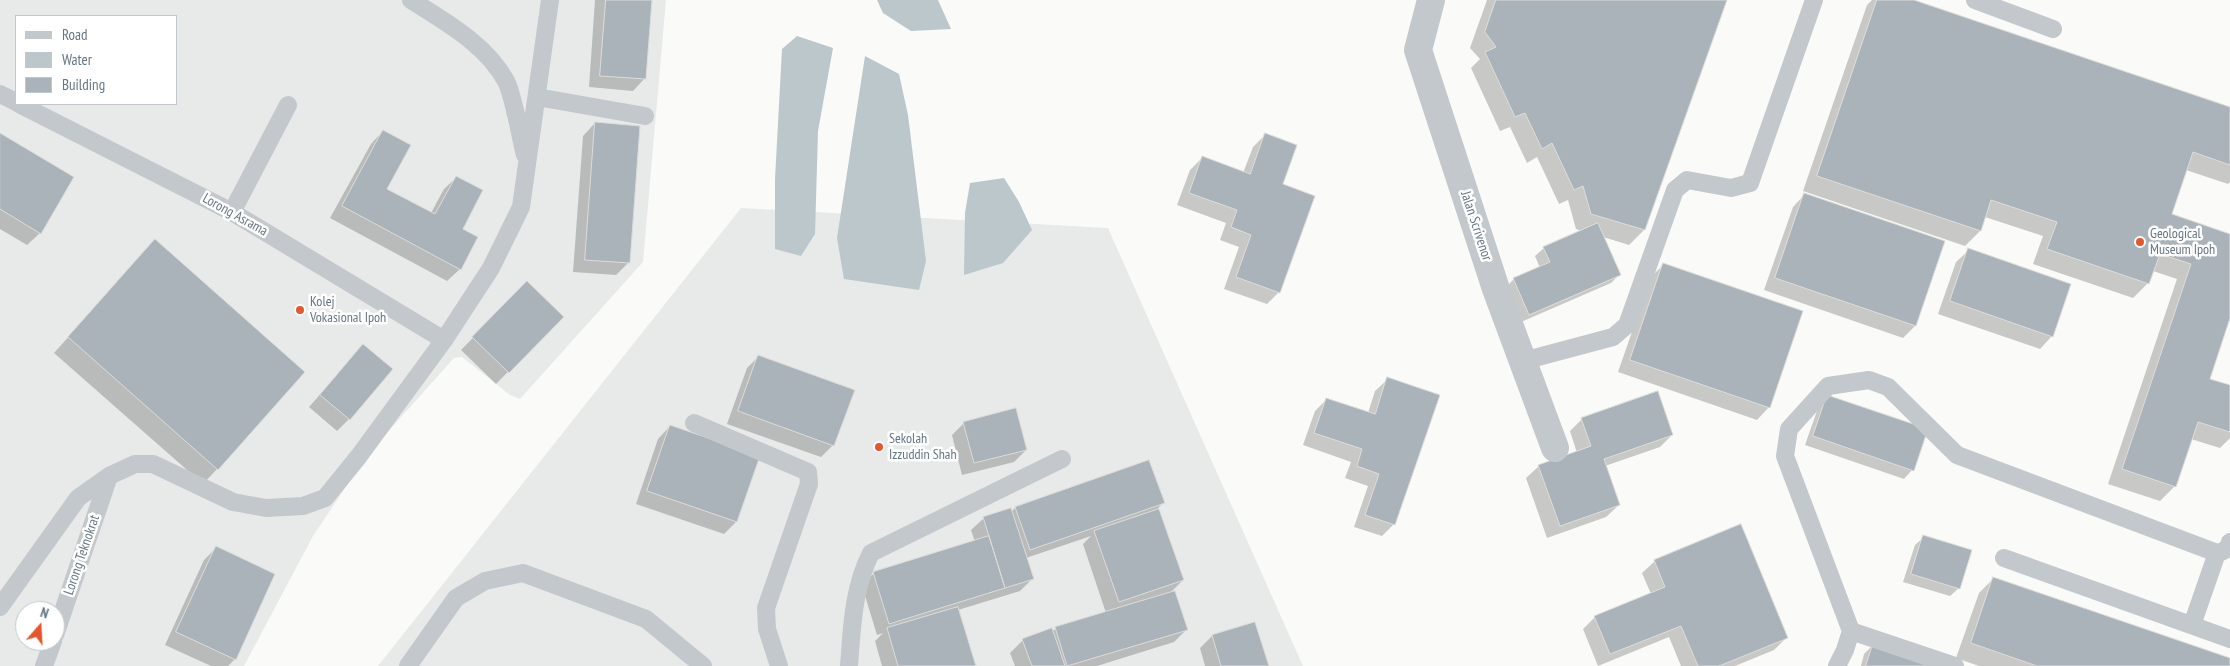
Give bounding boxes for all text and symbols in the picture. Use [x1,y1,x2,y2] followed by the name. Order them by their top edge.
[15,15,178,105] legend
[62,25,88,44] text: Road
[62,50,92,69] text: Water
[62,75,105,94] text: Building
[1457,189,1495,263] street label: Jalan Scrivenor
[200,190,270,240] street label: Lorong Asrama
[2150,226,2215,258] place label: Geological Museum Ipoh
[2134,236,2146,248] marker: Geological Museum Ipoh
[310,294,386,326] place label: Kolej Vokasional Ipoh
[294,304,306,316] marker: Kolej Vokasional Ipoh
[889,431,957,464] place label: Sekolah Izzuddin Shah
[873,441,885,453] marker: Sekolah Izzuddin Shah
[61,513,103,597] street label: Lorong Teknokrat
[15,601,65,651] north arrow
[38,603,51,623] text: N

